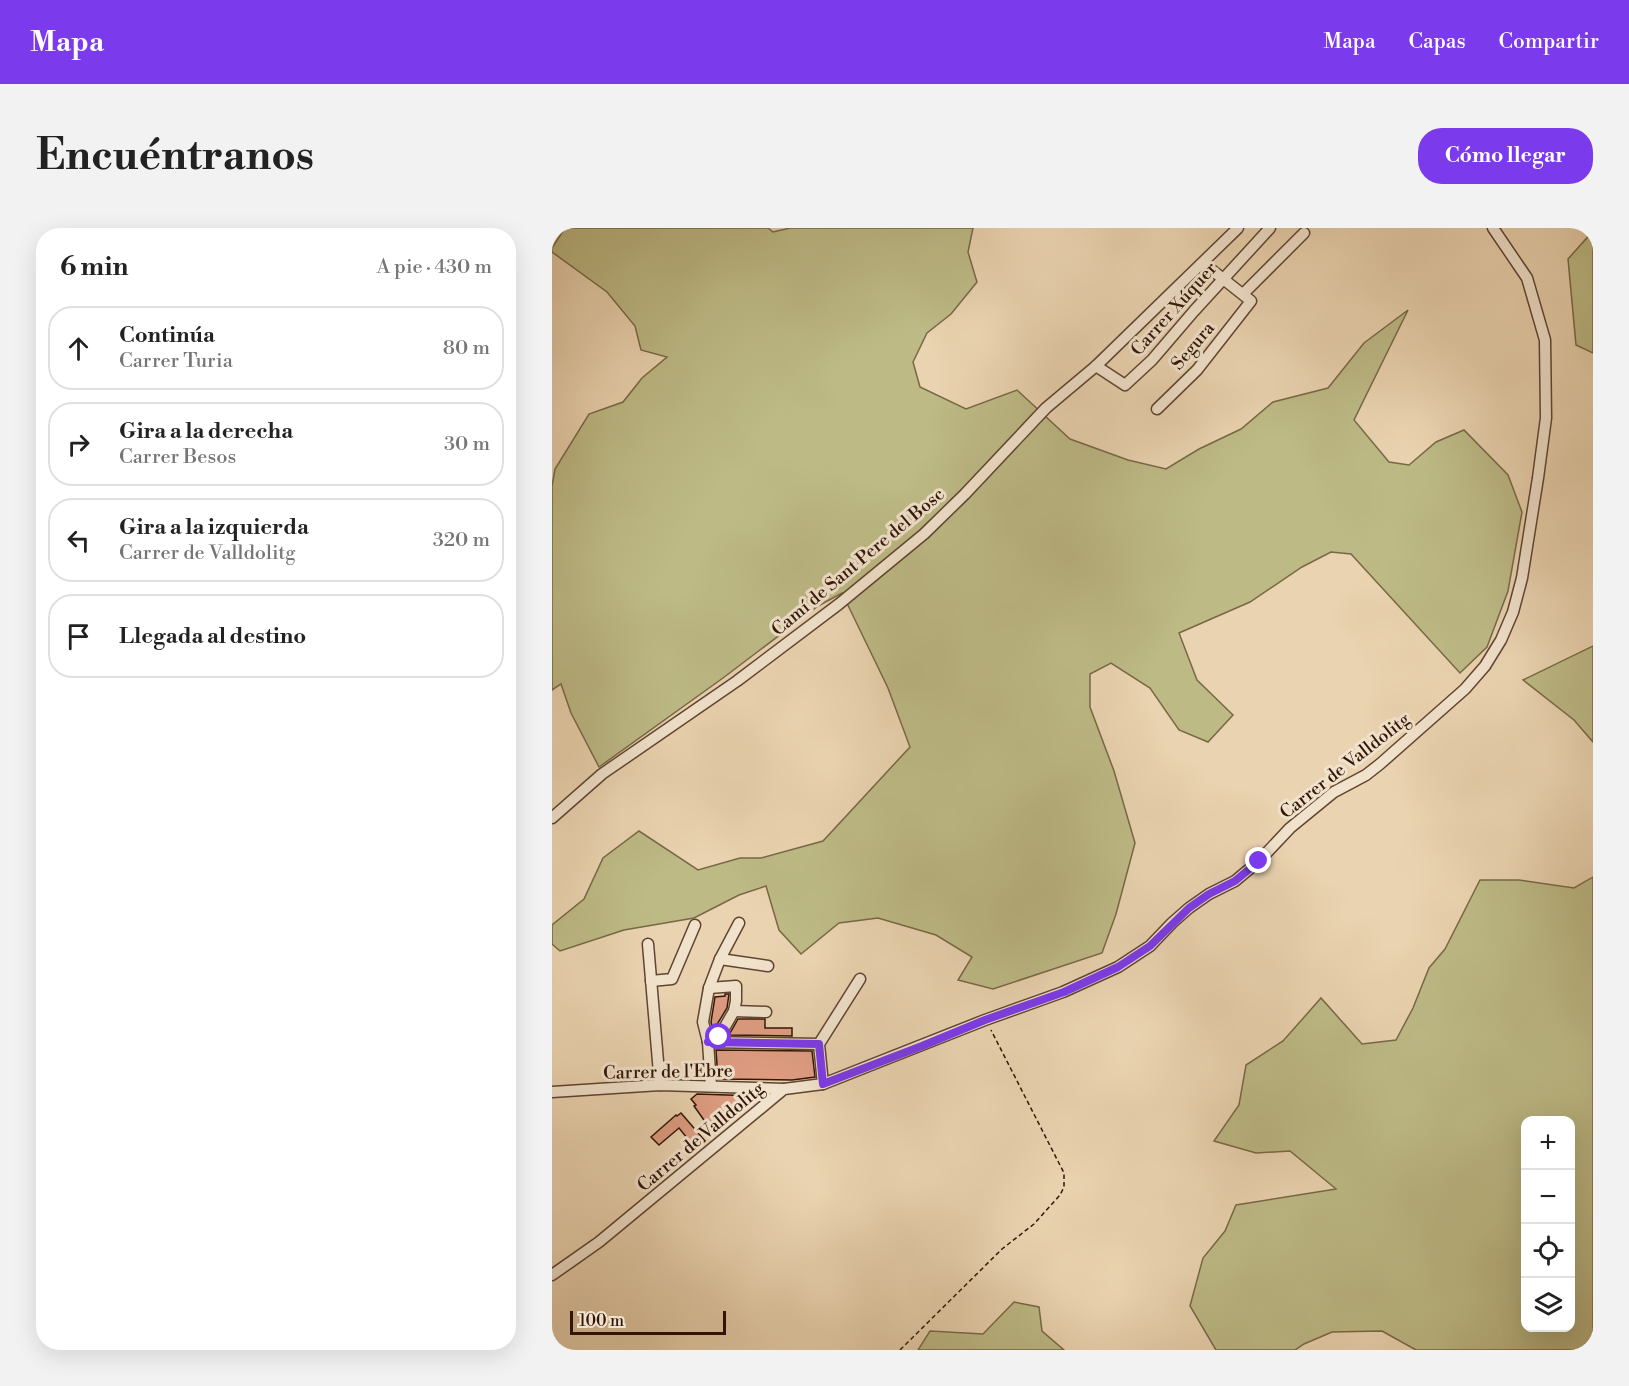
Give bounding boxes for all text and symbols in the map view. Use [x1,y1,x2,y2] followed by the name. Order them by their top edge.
[30,25,104,60] text: Mapa
[1324,29,1376,55] text: Mapa
[1409,29,1466,55] text: Capas
[1499,29,1599,55] text: Compartir
[1418,128,1593,184] button: Cómo llegar
[36,130,314,183] text: Encuéntranos
[60,251,128,283] text: 6 min
[377,255,492,280] text: A pie · 430 m
[1126,257,1222,361] street label: Carrer Xúquer
[1166,317,1220,375] street label: Segura
[119,322,215,349] text: Continúa
[62,332,95,365] icon: ahead
[443,336,490,361] text: 80 m
[119,349,233,374] text: Carrer Turia
[119,418,293,445] text: Gira a la derecha
[62,428,95,461] icon: right
[444,432,490,457] text: 30 m
[119,445,236,470] text: Carrer Besos
[767,483,949,641] street label: Camí de Sant Pere del Bosc
[119,514,309,541] text: Gira a la izquierda
[62,524,95,557] icon: left
[433,528,490,553] text: 320 m
[119,541,296,566] text: Carrer de Valldolitg
[62,620,95,653] icon: arrive
[119,623,306,650] text: Llegada al destino
[1275,708,1415,824] street label: Carrer de Valldolitg
[1245,847,1271,873] route end
[705,1023,731,1049] route start
[603,1059,733,1085] street label: Carrer de l'Ebre
[633,1077,770,1197] street label: Carrer de Valldolitg
[1521,1116,1575,1332] map controls
[1521,1116,1575,1170] button: +
[1521,1170,1575,1224] button: −
[1521,1224,1575,1278] button: locate
[1521,1278,1575,1332] button: layers
[570,1308,726,1336] scale bar
[579,1311,624,1331] text: 100 m

